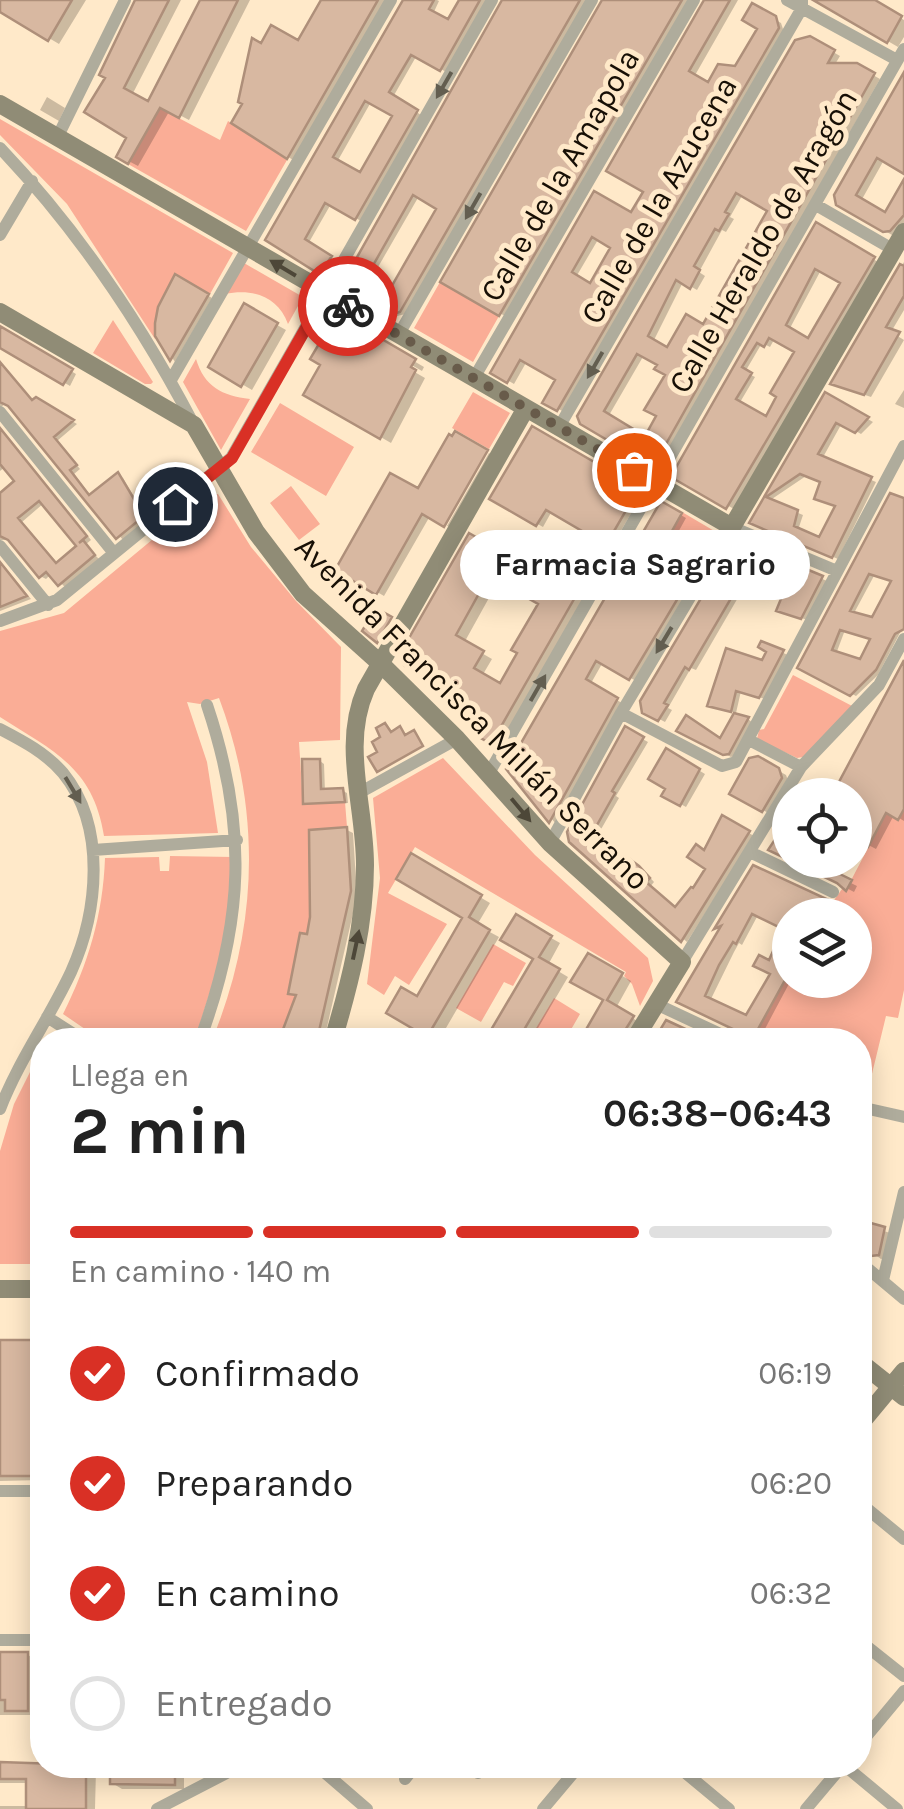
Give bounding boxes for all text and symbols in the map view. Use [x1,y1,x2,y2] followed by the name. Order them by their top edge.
[473,42,647,308] street label: Calle de la Amapola
[573,70,745,330] street label: Calle de la Azucena
[436,71,453,99] one-way arrow
[661,83,865,399] street label: Calle Heraldo de Aragón
[465,192,483,220] one-way arrow
[298,256,398,356] courier
[269,260,297,277] one-way arrow
[321,279,376,334] icon: bike
[587,351,604,379] one-way arrow
[592,428,677,513] pin
[607,443,662,498] icon: bag
[133,462,218,547] pin
[148,477,203,532] icon: home
[287,528,657,898] street label: Avenida Francisca Millán Serrano
[459,530,809,600] callout: Farmacia Sagrario
[494,546,776,583] text: Farmacia Sagrario
[656,626,673,655] one-way arrow
[529,674,546,703] one-way arrow
[64,776,81,804] one-way arrow
[772,778,872,998] map controls
[772,778,872,878] button: locate
[509,797,531,822] one-way arrow
[772,898,872,998] button: layers
[349,929,365,960] one-way arrow
[70,1057,189,1094] text: Llega en
[603,1091,832,1136] text: 06:38–06:43
[70,1093,249,1169] text: 2 min
[70,1253,331,1290] text: En camino · 140 m
[70,1346,125,1401] icon: check
[155,1351,360,1396] text: Confirmado
[758,1355,832,1392] text: 06:19
[70,1456,125,1511] icon: check
[155,1461,353,1506] text: Preparando
[750,1465,832,1502] text: 06:20
[70,1566,125,1621] icon: check
[155,1571,339,1616] text: En camino
[750,1575,832,1612] text: 06:32
[155,1681,332,1726] text: Entregado

